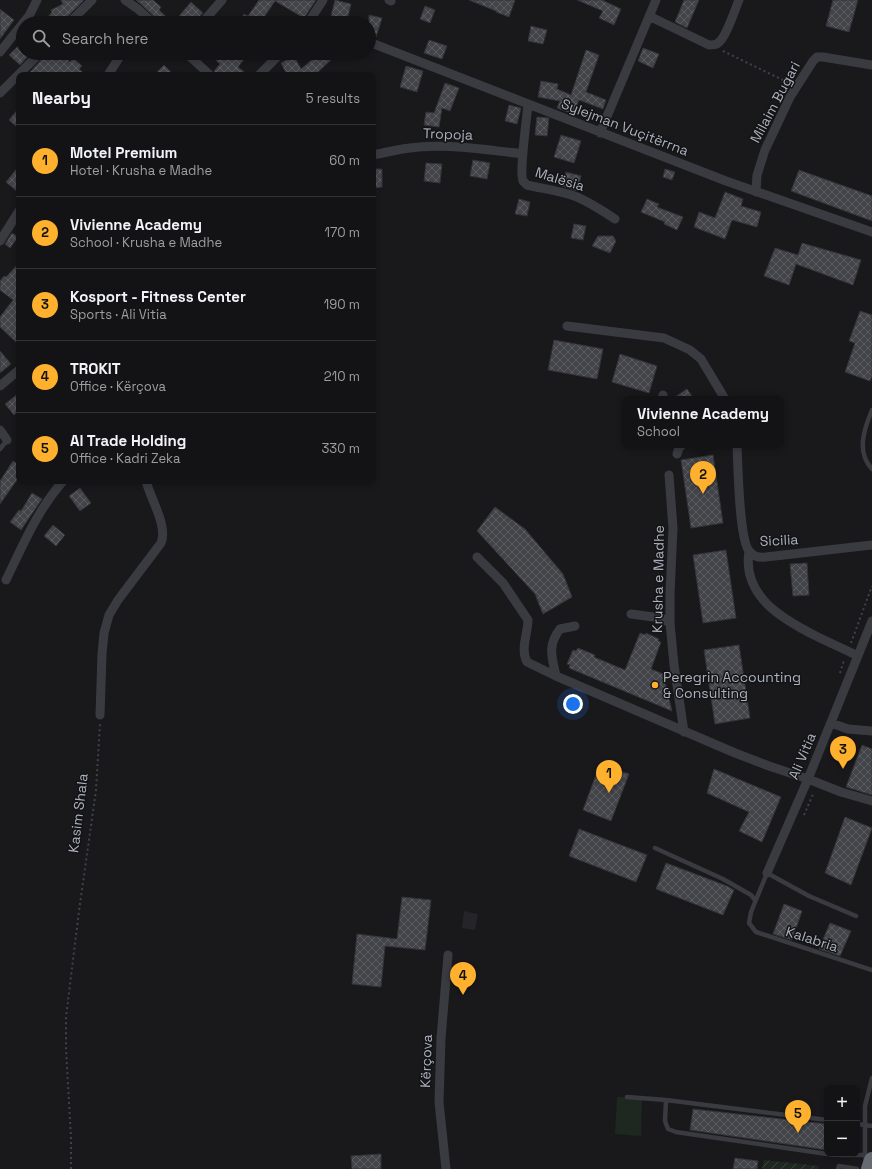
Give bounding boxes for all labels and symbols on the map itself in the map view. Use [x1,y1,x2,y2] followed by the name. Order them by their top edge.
[746,58,804,146] street label: Milaim Bugari
[559,94,691,160] street label: Sylejman Vuçitërrna
[423,124,473,144] street label: Tropoja
[533,163,587,195] street label: Malësia
[690,461,716,494] pin: 2
[648,525,668,633] street label: Krusha e Madhe
[759,530,799,550] street label: Sicilia
[663,668,801,702] place label: Peregrin Accounting & Consulting
[650,680,660,690] marker: Peregrin Accounting & Consulting
[563,694,583,714] your location
[784,730,820,782] street label: Ali Vitia
[830,736,856,769] pin: 3
[596,760,622,793] pin: 1
[64,772,92,854] street label: Kasim Shala
[784,922,840,956] street label: Kalabria
[450,962,476,995] pin: 4
[416,1034,436,1088] street label: Kërçova
[785,1100,811,1133] pin: 5

